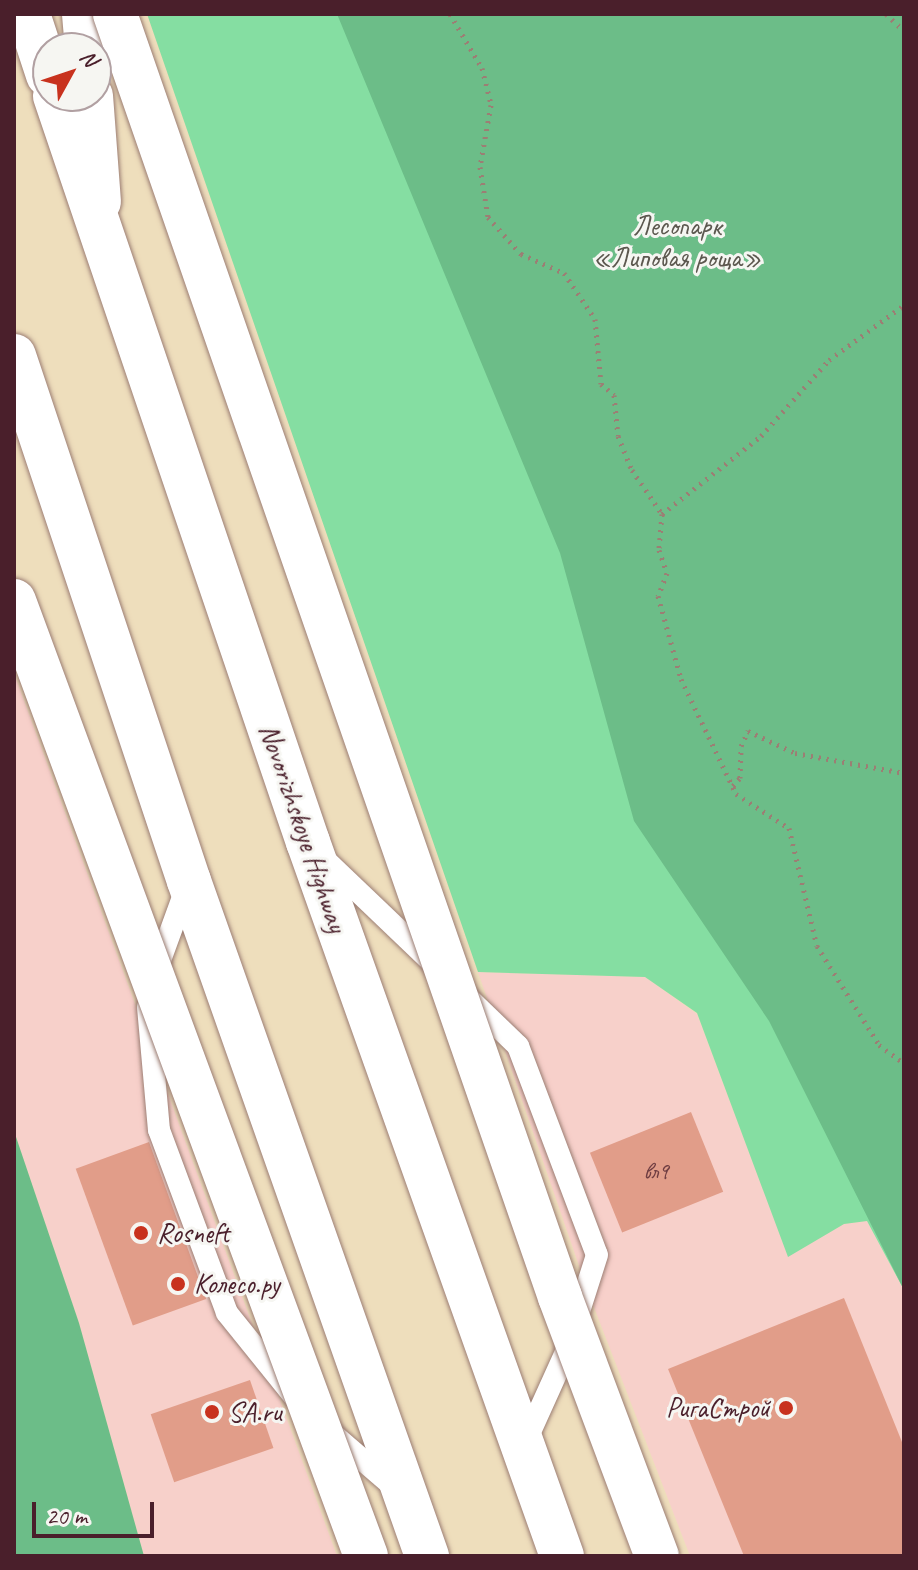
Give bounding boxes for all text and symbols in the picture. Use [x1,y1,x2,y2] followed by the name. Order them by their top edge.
[32,32,112,112] north arrow
[74,44,104,72] text: N
[592,209,762,275] park label: Лесопарк «Липовая роща»
[252,720,354,936] street label: Novorizhskoye Highway
[643,1158,669,1186] house number: вл9
[157,1216,229,1250] place label: Rosneft
[132,1224,150,1242] marker: Rosneft
[194,1267,279,1301] place label: Колесо.ру
[169,1275,187,1293] marker: Колесо.ру
[666,1391,770,1425] place label: РигаСтрой
[228,1395,282,1429] place label: SA.ru
[777,1399,795,1417] marker: РигаСтрой
[203,1403,221,1421] marker: SA.ru
[36,1486,158,1536] scale bar
[46,1501,87,1531] text: 20 m

